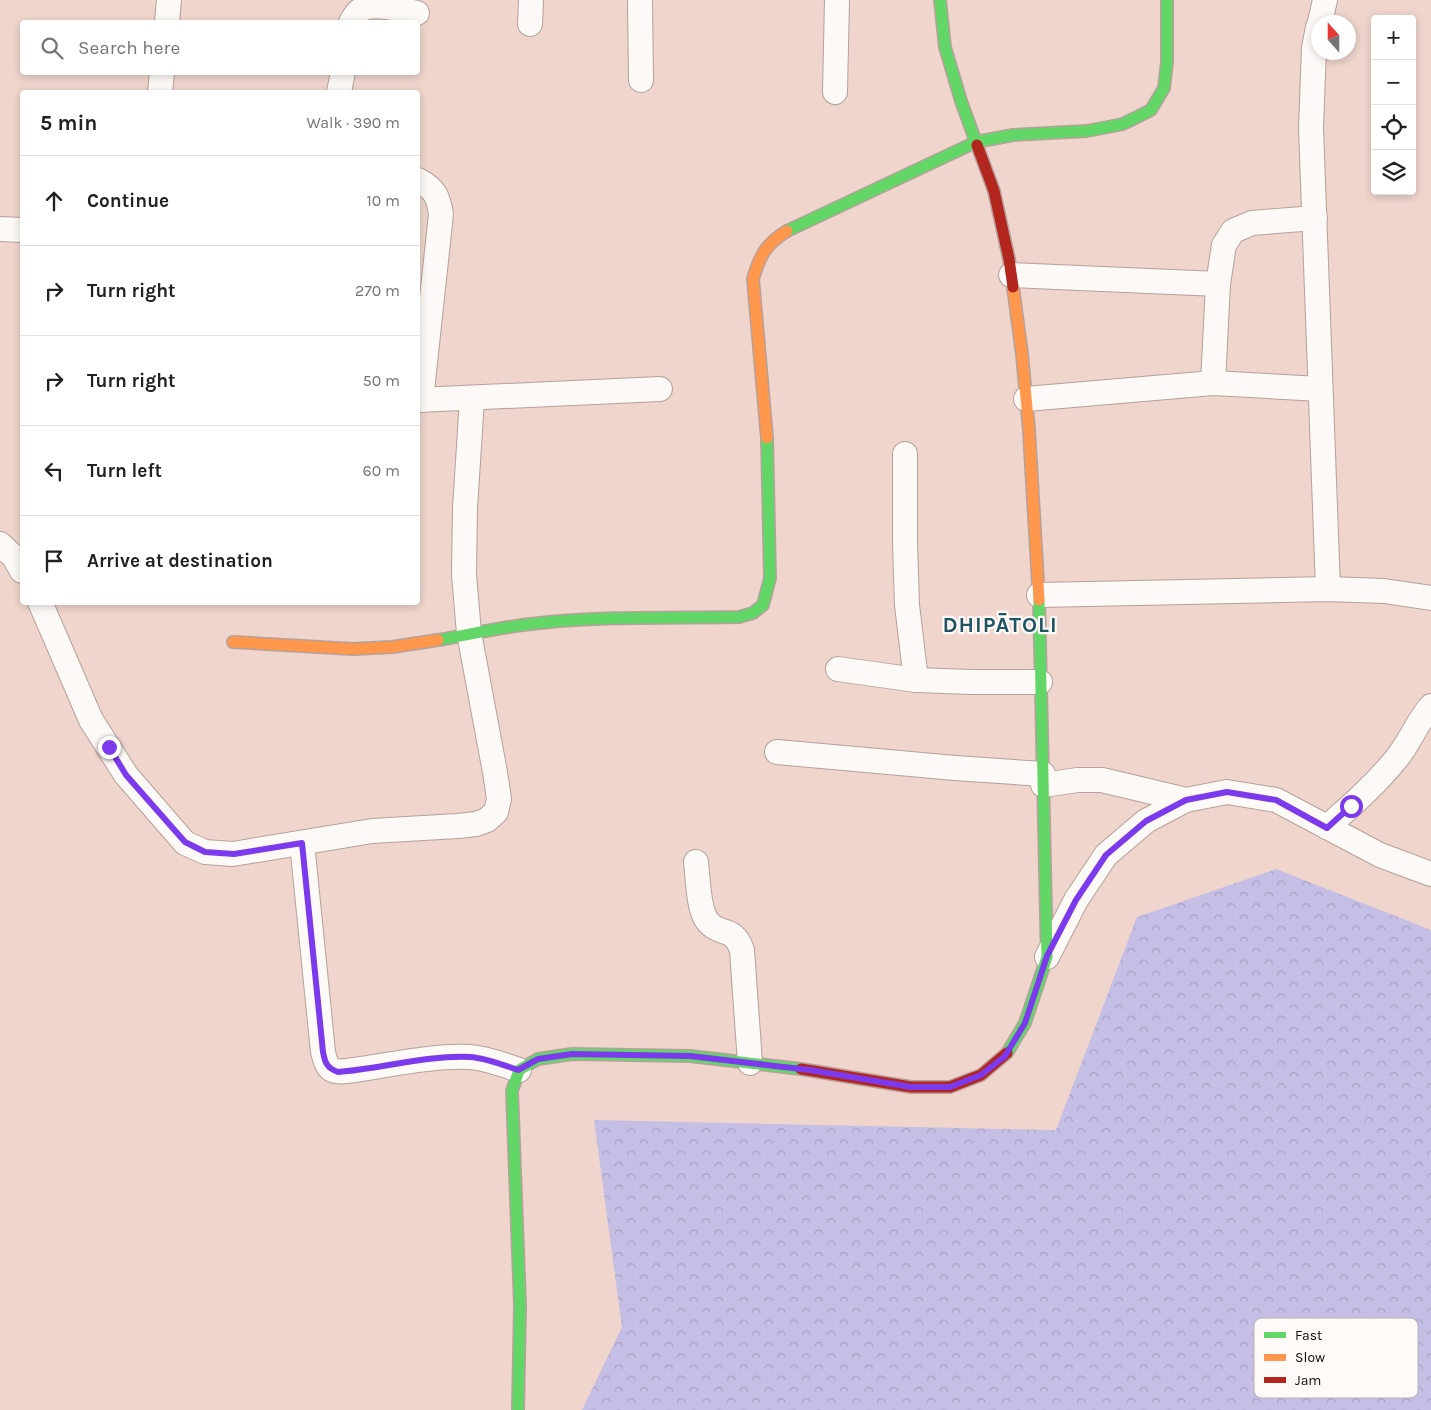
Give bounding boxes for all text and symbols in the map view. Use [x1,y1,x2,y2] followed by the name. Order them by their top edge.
[1311,15,1356,60] north arrow
[1371,15,1416,195] map controls
[1371,15,1416,60] button: +
[20,20,420,75] search box
[38,34,66,62] icon: search
[78,37,180,59] text: Search here
[1371,60,1416,105] button: −
[1371,105,1416,150] button: locate
[40,111,97,135] text: 5 min
[306,113,400,132] text: Walk · 390 m
[1371,150,1416,195] button: layers
[40,187,68,215] icon: ahead
[87,190,169,212] text: Continue
[366,191,400,210] text: 10 m
[40,277,68,305] icon: right
[87,280,176,302] text: Turn right
[355,281,400,300] text: 270 m
[40,367,68,395] icon: right
[87,370,176,392] text: Turn right
[363,371,400,390] text: 50 m
[40,457,68,485] icon: left
[87,460,162,482] text: Turn left
[363,461,400,480] text: 60 m
[40,547,68,575] icon: arrive
[87,550,273,572] text: Arrive at destination
[942,612,1058,638] district label: DHIPĀTOLI
[98,736,121,759] route end
[1340,795,1363,818] route start
[1254,1318,1418,1398] legend
[1295,1327,1322,1344] text: Fast
[1295,1349,1325,1366] text: Slow
[1295,1372,1321,1389] text: Jam

